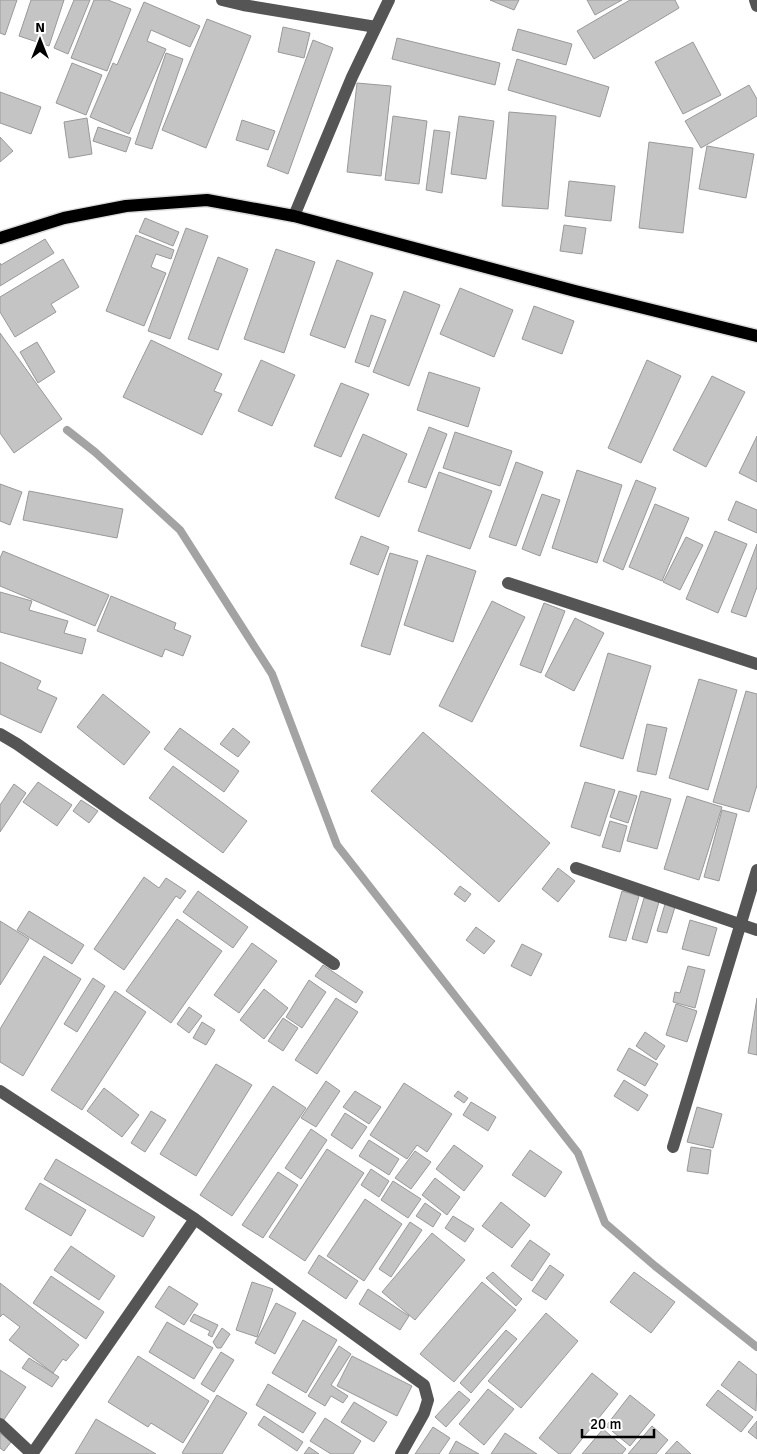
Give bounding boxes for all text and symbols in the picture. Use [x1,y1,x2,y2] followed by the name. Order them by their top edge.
[15,15,65,65] north arrow
[35,19,45,36] text: N
[582,1406,654,1438] scale bar
[590,1415,621,1433] text: 20 m

